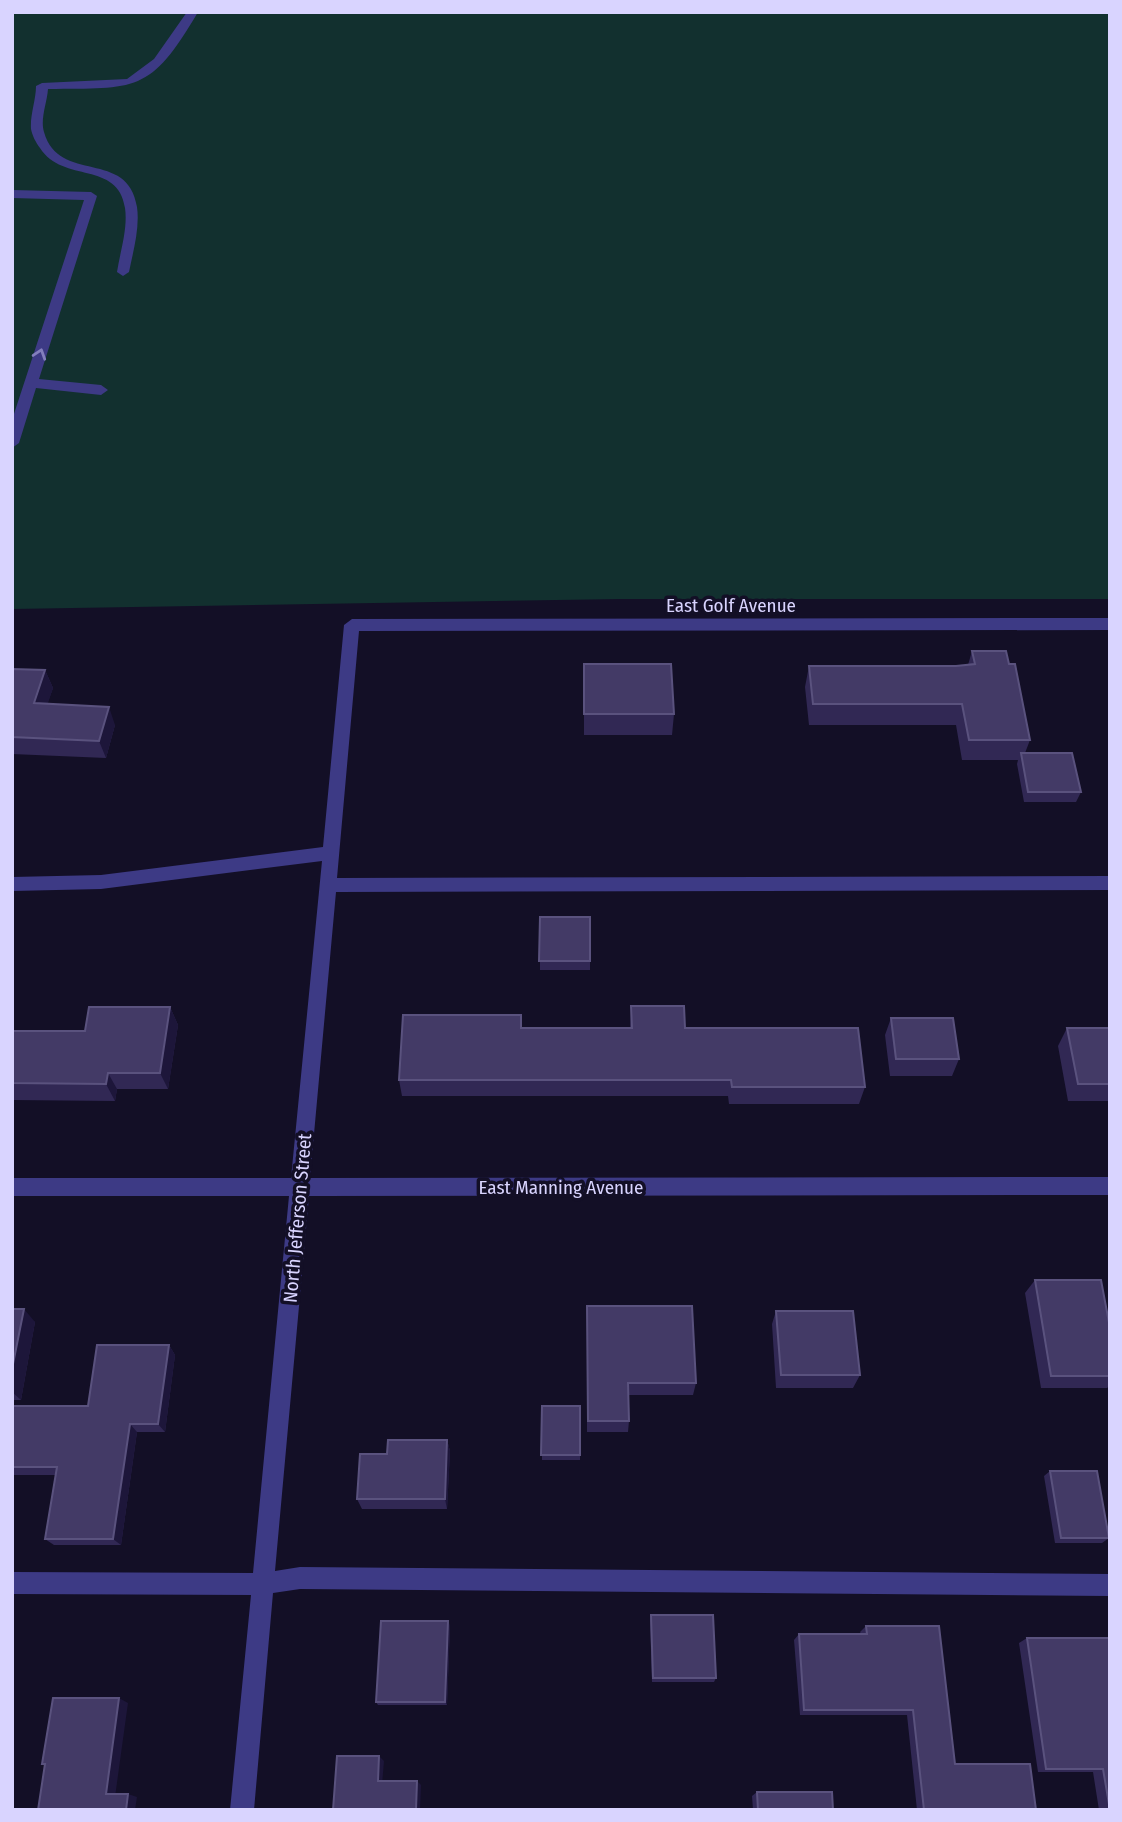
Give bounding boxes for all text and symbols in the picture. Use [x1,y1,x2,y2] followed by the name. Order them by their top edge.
[31,348,46,360] one-way arrow
[666,594,796,617] street label: East Golf Avenue
[279,1132,316,1304] street label: North Jefferson Street
[479,1176,643,1199] street label: East Manning Avenue

